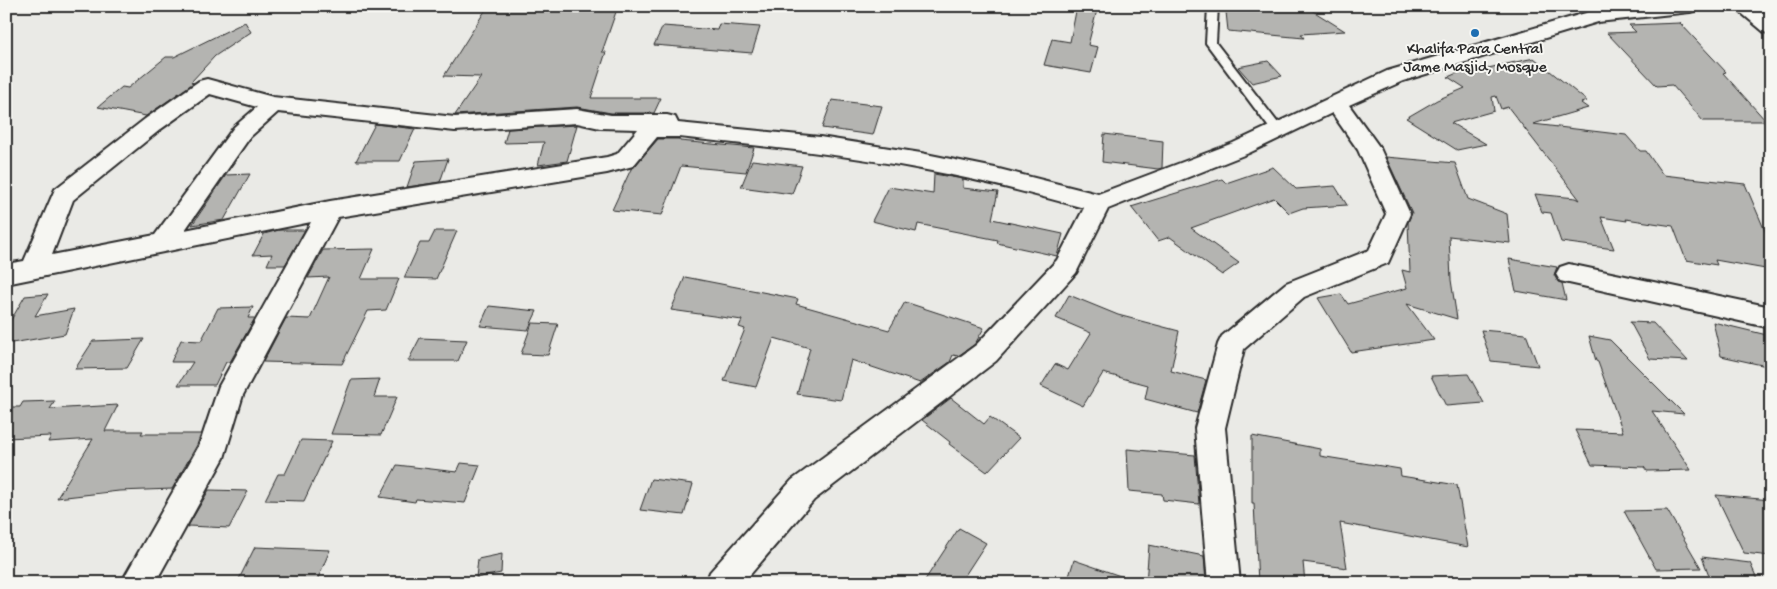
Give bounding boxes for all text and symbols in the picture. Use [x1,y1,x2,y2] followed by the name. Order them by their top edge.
[1469,27,1481,39] marker: Khalifa Para Central Jame Masjid, Mosque
[1403,41,1548,78] place label: Khalifa Para Central Jame Masjid, Mosque

